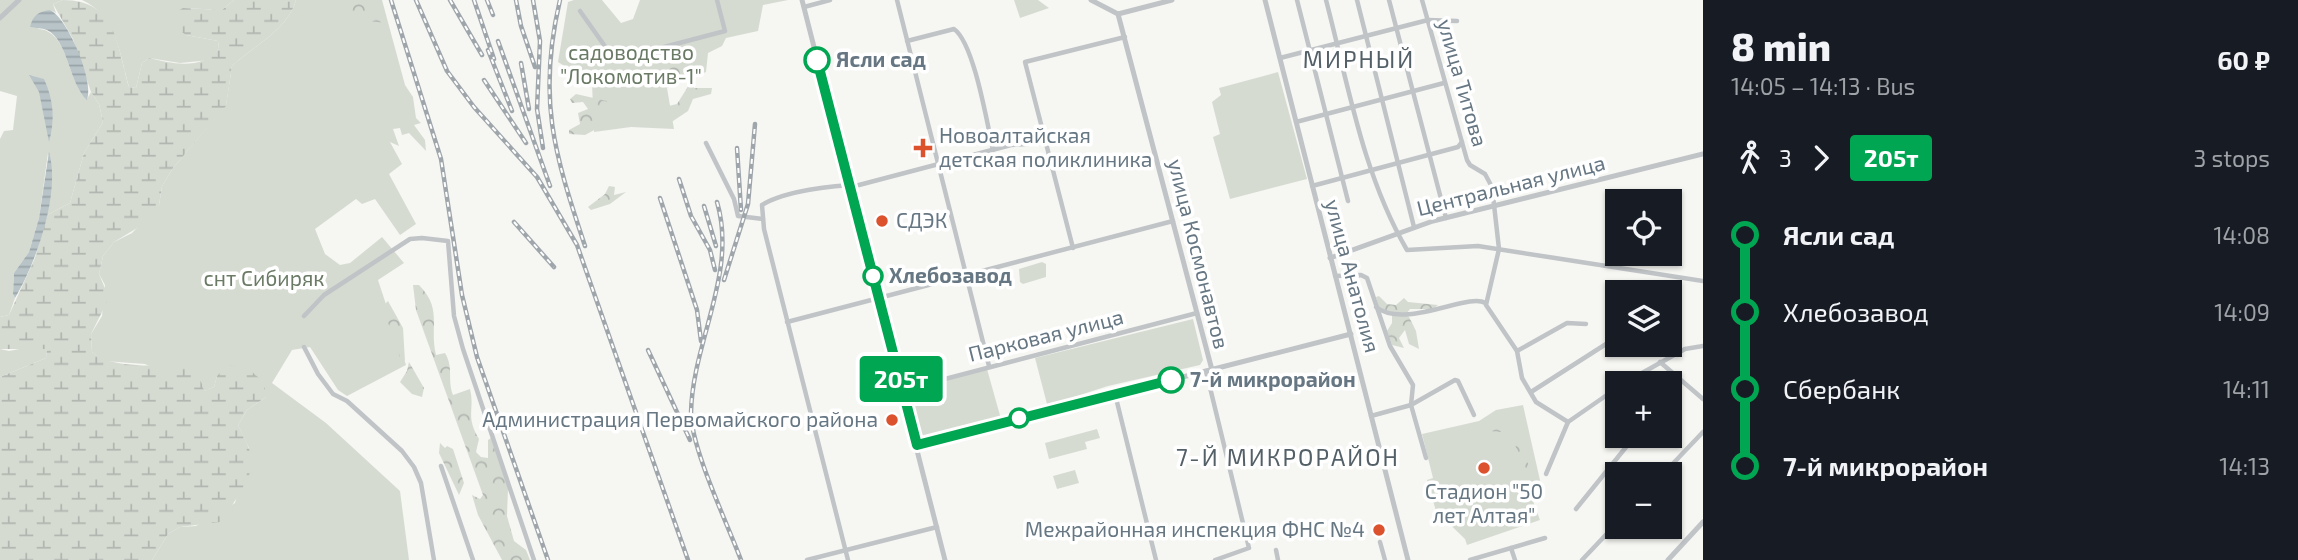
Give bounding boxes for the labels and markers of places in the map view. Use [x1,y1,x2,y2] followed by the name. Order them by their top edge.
[836,46,926,71] place label: Ясли сад
[804,47,830,73] marker: Ясли сад
[939,122,1152,171] place label: Новоалтайская детская поликлиника
[913,138,933,158] marker: Новоалтайская детская поликлиника
[896,207,947,232] place label: СДЭК
[874,213,890,229] marker: СДЭК
[889,262,1012,287] place label: Хлебозавод
[863,266,883,286] marker: Хлебозавод
[1190,366,1356,391] place label: 7-й микрорайон
[1158,367,1184,393] marker: 7-й микрорайон
[482,406,878,431] place label: Администрация Первомайского района
[1009,408,1029,428] unlabelled marker
[884,412,900,428] marker: Администрация Первомайского района
[1476,460,1492,476] marker: Стадион "50 лет Алтая"
[1425,478,1543,527] place label: Стадион "50 лет Алтая"
[1025,516,1365,541] place label: Межрайонная инспекция ФНС №4
[1371,522,1387,538] marker: Межрайонная инспекция ФНС №4

